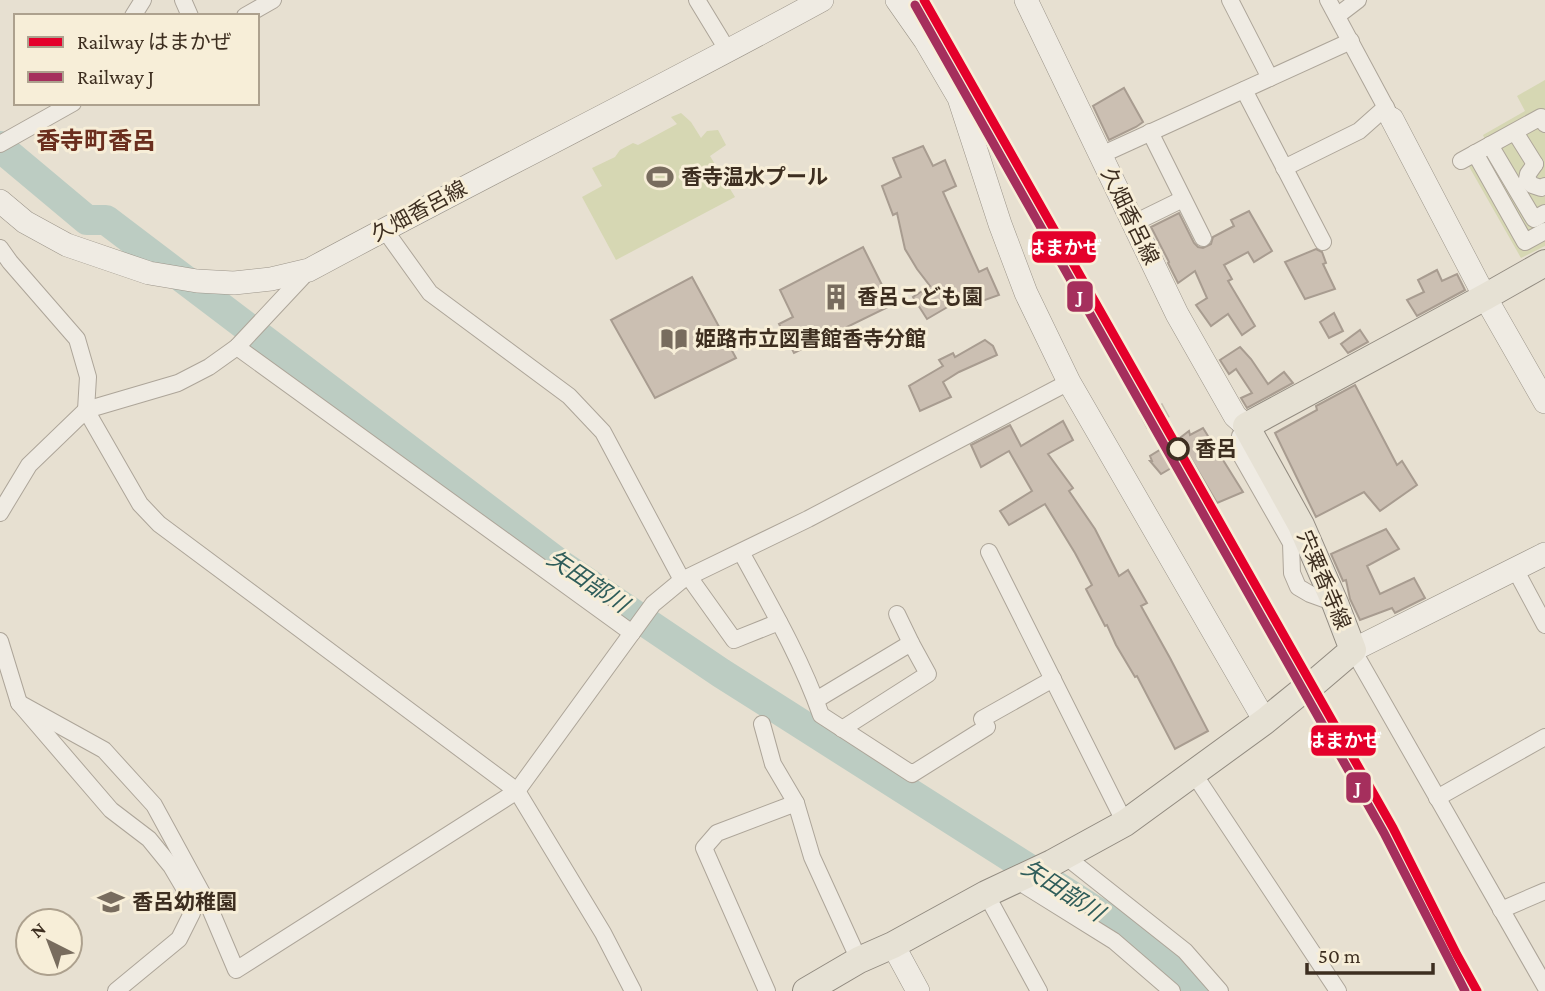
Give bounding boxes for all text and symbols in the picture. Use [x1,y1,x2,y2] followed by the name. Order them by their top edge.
[14,14,259,105] legend
[77,30,232,54] text: Railway はまかぜ
[77,65,154,89] text: Railway J
[36,127,156,154] district label: 香寺町香呂
[645,162,675,192] sports icon: 香寺温水プール
[1096,164,1164,268] street label: 久畑香呂線
[681,165,828,189] place label: 香寺温水プール
[367,176,471,246] street label: 久畑香呂線
[1031,230,1097,264] line badge: はまかぜ
[1026,237,1102,258] text: はまかぜ
[1066,280,1094,313] line badge: J
[821,282,851,312] building icon: 香呂こども園
[857,285,983,309] place label: 香呂こども園
[1075,286,1083,307] text: J
[659,324,689,354] library icon: 姫路市立図書館香寺分館
[695,327,926,351] place label: 姫路市立図書館香寺分館
[1195,437,1237,461] place label: 香呂
[1167,438,1189,460] marker: 香呂
[1292,527,1356,633] street label: 宍粟香寺線
[543,544,636,619] water label: 矢田部川
[1310,724,1377,757] line badge: はまかぜ
[1306,730,1382,751] text: はまかぜ
[1345,771,1372,804] line badge: J
[1353,777,1361,798] text: J
[1017,854,1111,928] water label: 矢田部川
[96,887,126,917] school or university icon: 香呂幼稚園
[132,890,237,914] place label: 香呂幼稚園
[14,907,84,977] north arrow
[26,918,50,942] text: N
[1307,932,1433,976] scale bar
[1318,944,1361,968] text: 50 m

